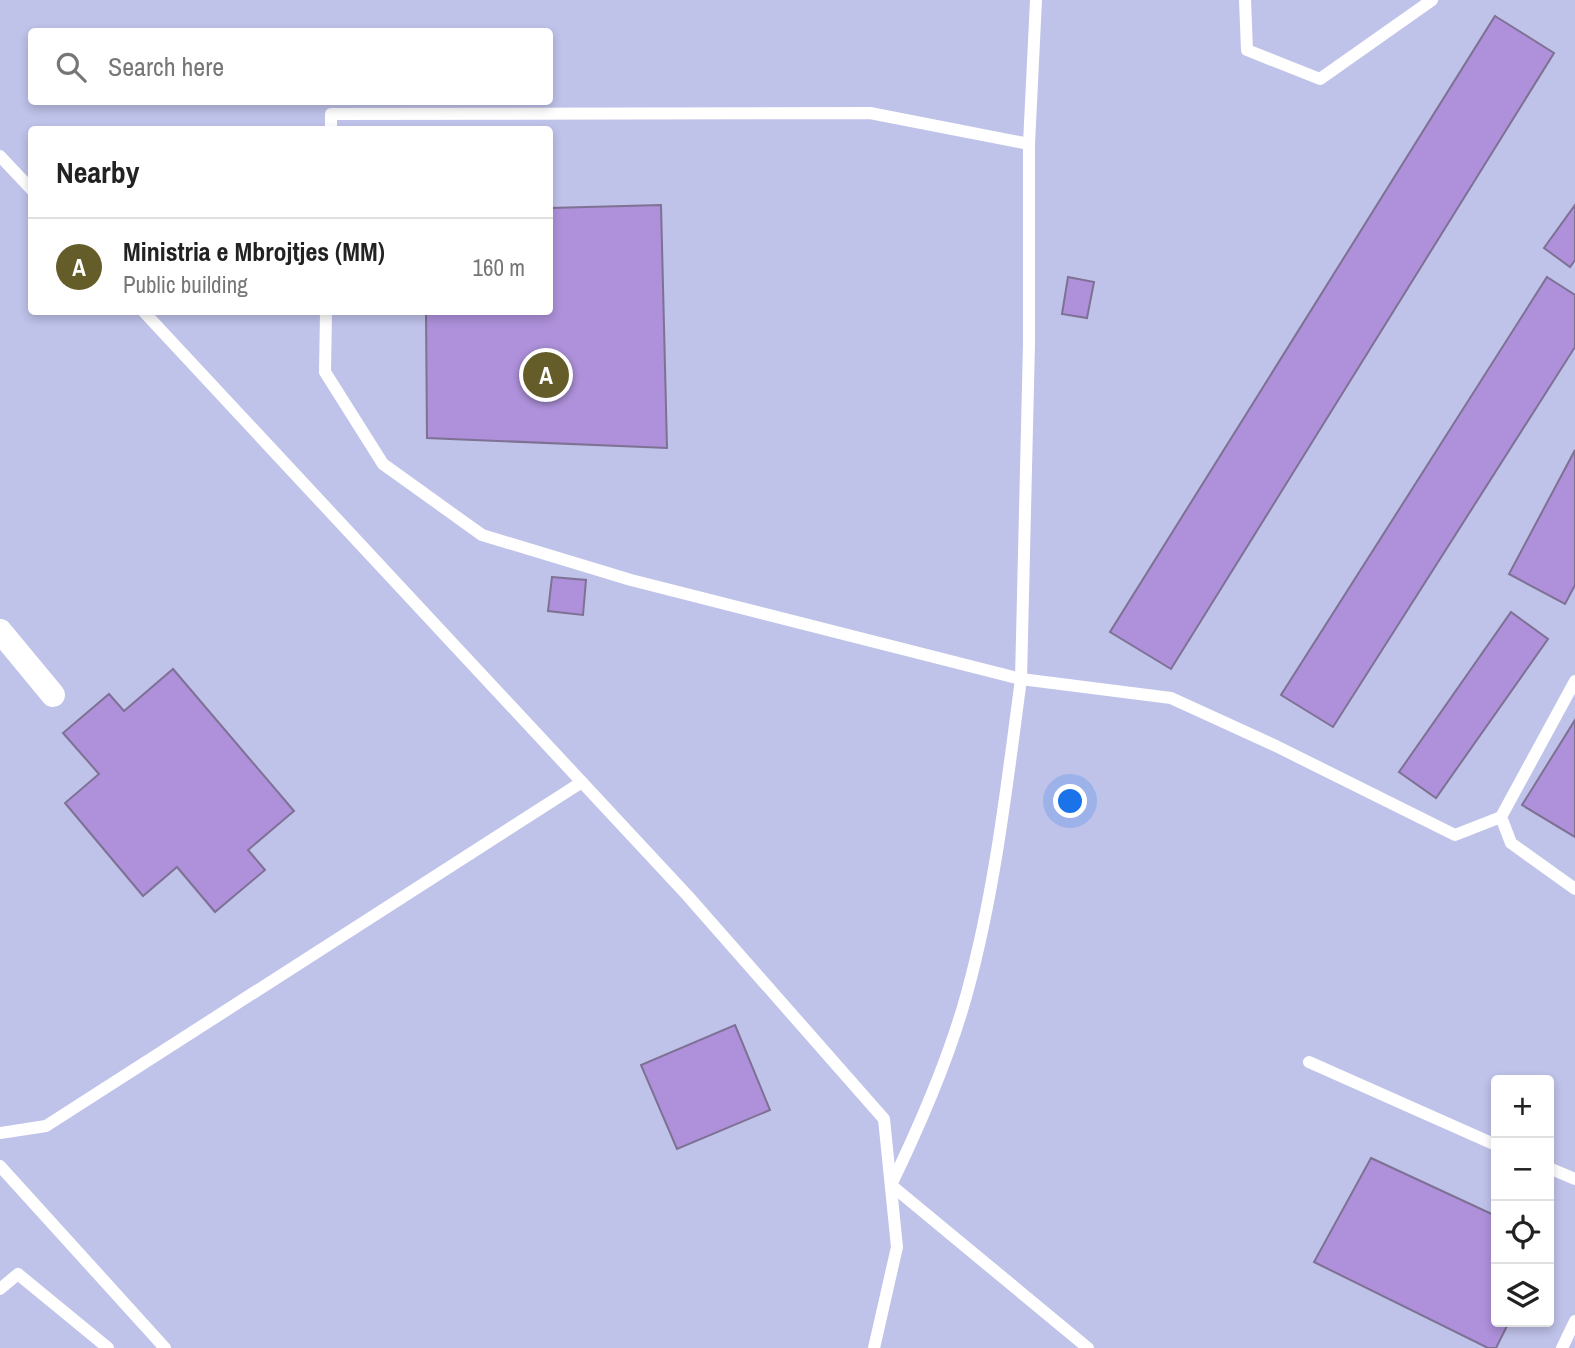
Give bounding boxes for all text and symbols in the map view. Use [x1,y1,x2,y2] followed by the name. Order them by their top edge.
[28,28,553,105] search box
[52,48,90,86] icon: search
[108,49,224,84] text: Search here
[56,152,139,192] text: Nearby
[123,234,385,269] text: Ministria e Mbrojtjes (MM)
[72,252,86,283] text: A
[473,252,525,283] text: 160 m
[123,269,248,300] text: Public building
[523,349,569,401] pin: A
[1053,784,1087,818] your location
[1491,1075,1554,1327] map controls
[1491,1075,1554,1138] button: +
[1491,1138,1554,1201] button: −
[1491,1201,1554,1264] button: locate
[1491,1264,1554,1327] button: layers

